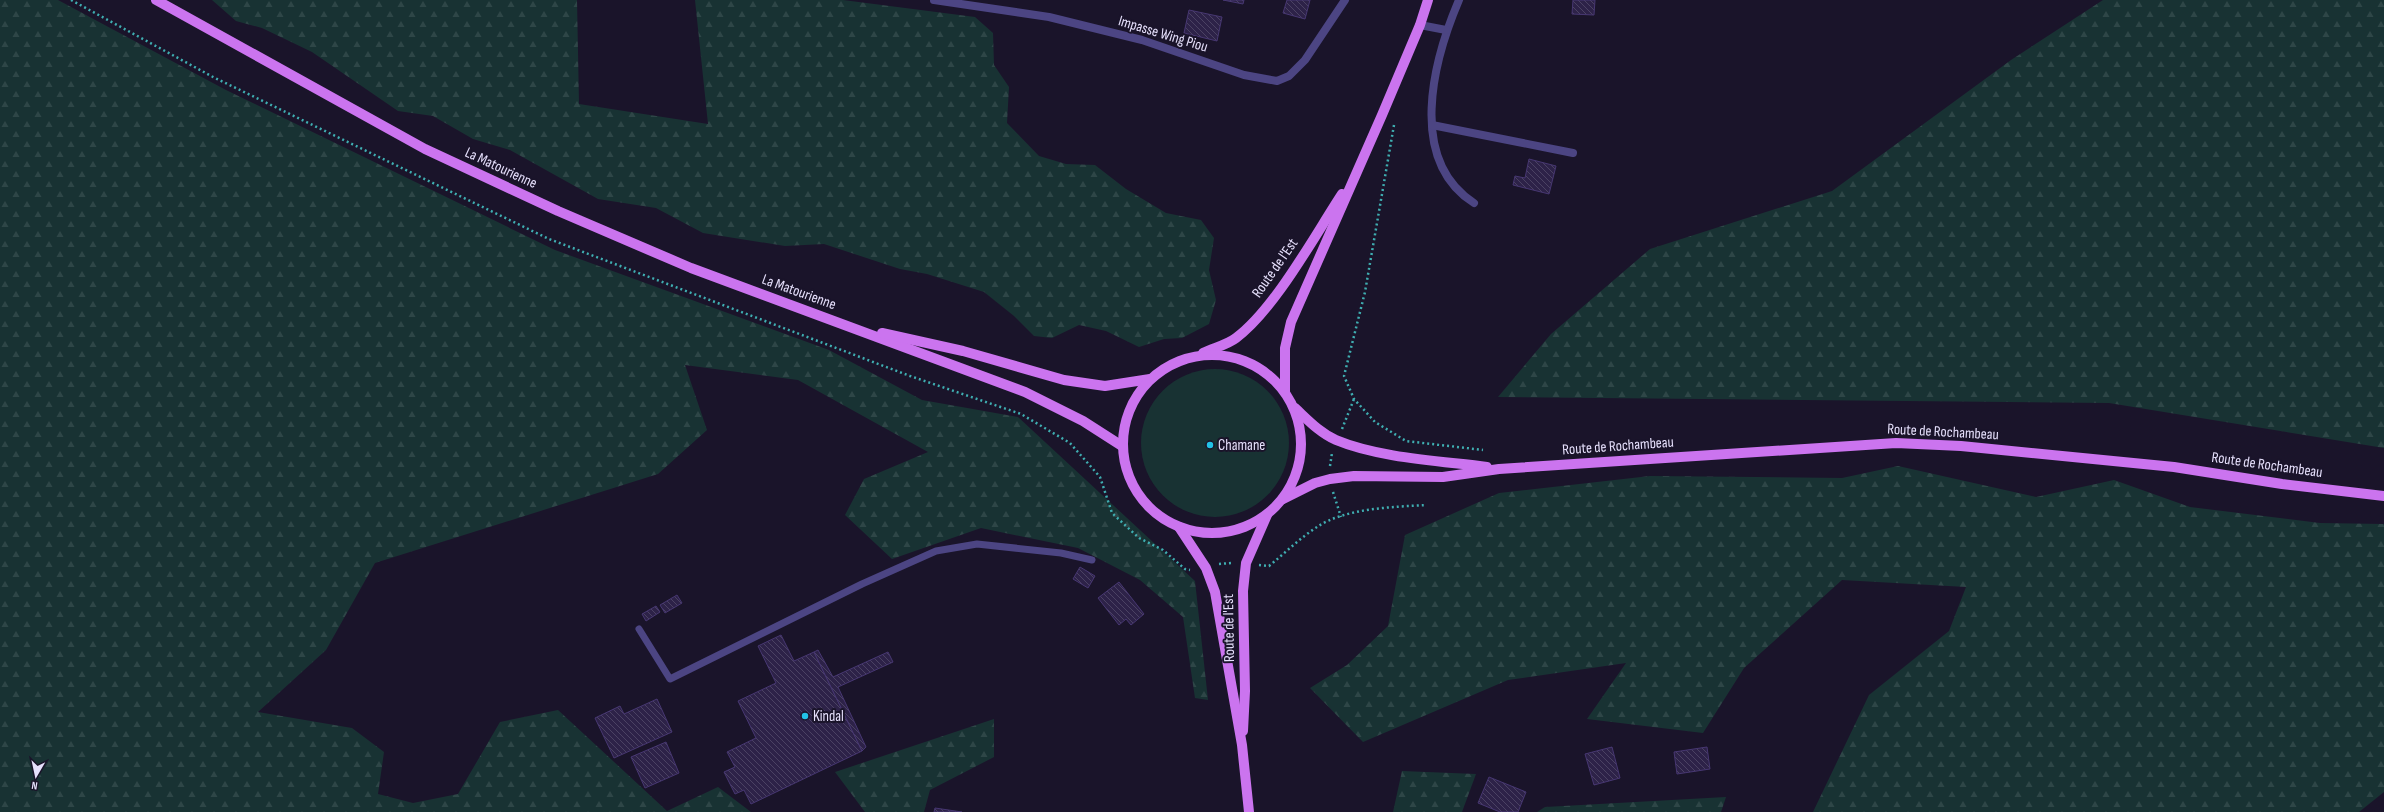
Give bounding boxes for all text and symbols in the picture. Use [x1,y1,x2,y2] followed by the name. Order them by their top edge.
[1116,11,1210,57] street label: Impasse Wing Piou
[462,143,540,193] street label: La Matourienne
[1248,234,1303,301] street label: Route de l'Est
[759,270,839,314] street label: La Matourienne
[1887,420,1999,444] street label: Route de Rochambeau
[1562,433,1674,459] street label: Route de Rochambeau
[1218,436,1265,455] place label: Chamane
[1205,440,1215,450] marker: Chamane
[2210,448,2324,482] street label: Route de Rochambeau
[1219,593,1239,662] street label: Route de l'Est
[813,707,844,726] place label: Kindal
[800,711,810,721] marker: Kindal
[16,756,56,796] north arrow
[30,778,38,792] text: N

